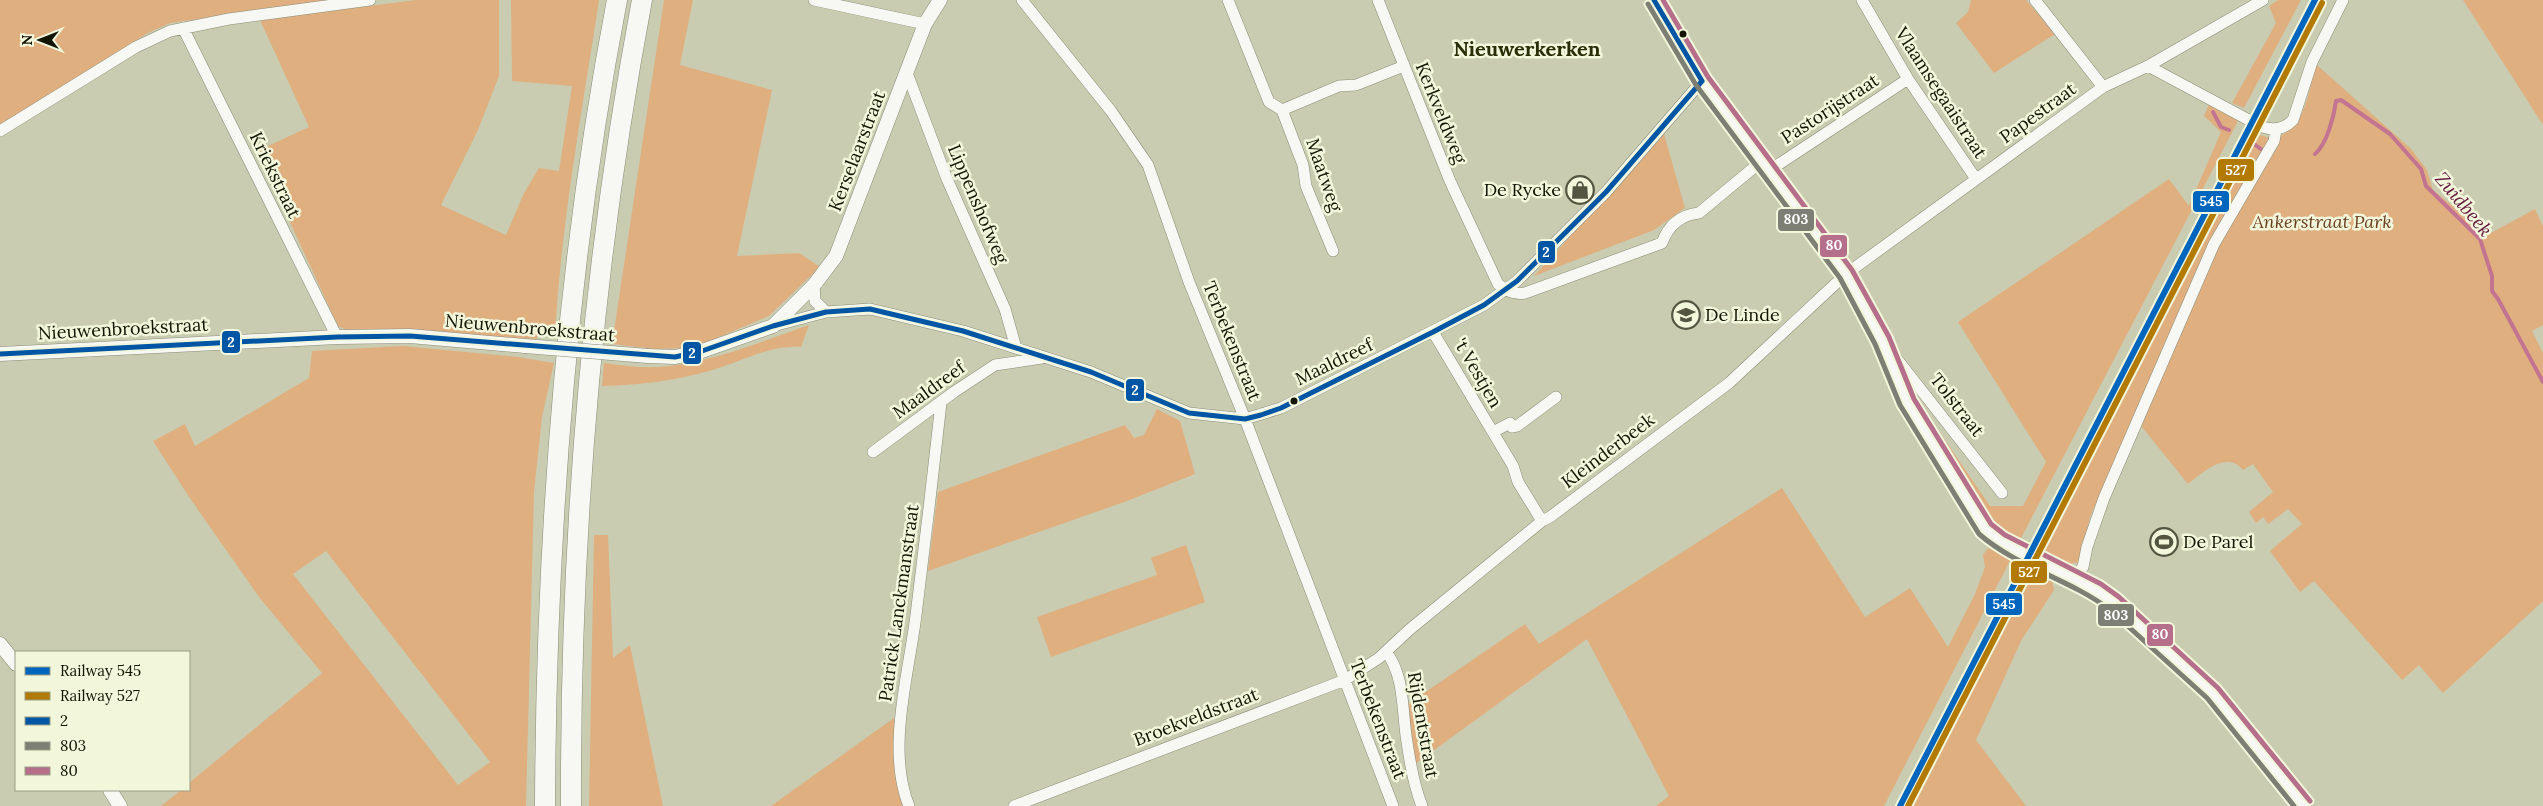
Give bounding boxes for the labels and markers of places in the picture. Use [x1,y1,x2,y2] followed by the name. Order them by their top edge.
[1678,29,1688,39] unlabelled marker
[1565,175,1595,205] shop icon: De Rycke
[1484,178,1561,201] place label: De Rycke
[1671,300,1701,330] school or university icon: De Linde
[1705,303,1780,326] place label: De Linde
[1289,396,1299,406] unlabelled marker
[2149,527,2179,557] sports icon: De Parel
[2183,530,2253,553] place label: De Parel

